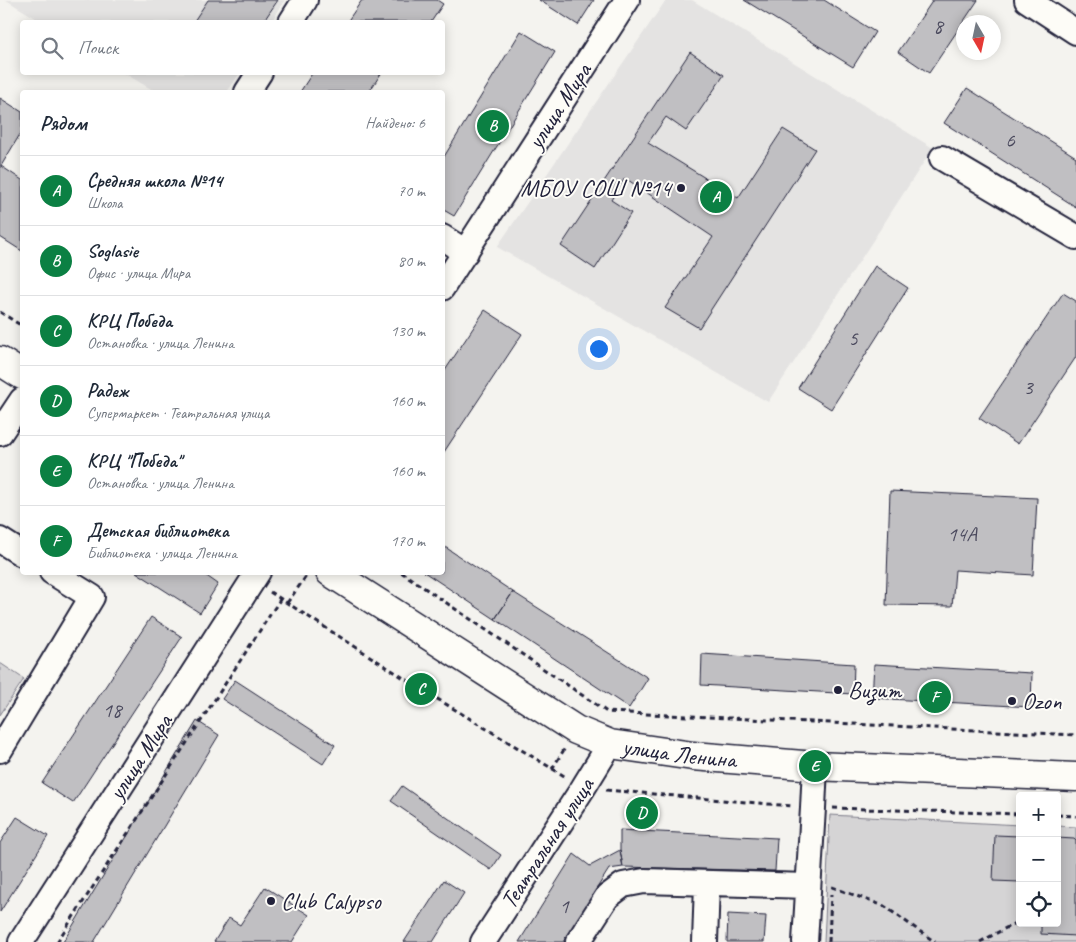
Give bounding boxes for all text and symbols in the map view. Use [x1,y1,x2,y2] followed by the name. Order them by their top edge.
[933,13,945,39] house number: 8
[956,15,1001,60] north arrow
[20,20,445,75] search box
[38,34,66,62] icon: search
[78,36,118,60] text: Поиск
[519,56,599,156] street label: улица Мира
[477,107,509,145] pin: B
[40,110,87,136] text: Рядом
[365,113,425,133] text: Найдено: 6
[1005,127,1015,153] house number: 6
[87,169,222,193] text: Средняя школа №14
[520,173,673,203] place label: МБОУ СОШ №14
[700,178,732,216] pin: A
[52,181,60,201] text: A
[398,181,425,201] text: 70 m
[675,182,687,194] marker: МБОУ СОШ №14
[87,193,122,213] text: Школа
[87,239,138,263] text: Soglasie
[52,251,60,271] text: B
[398,251,425,271] text: 80 m
[87,263,190,283] text: Офис · улица Мира
[87,309,172,333] text: КРЦ Победа
[52,321,60,341] text: C
[391,321,425,341] text: 130 m
[848,325,859,351] house number: 5
[87,333,234,353] text: Остановка · улица Ленина
[586,336,612,362] your location
[1023,374,1034,400] house number: 3
[87,379,128,403] text: Радеж
[51,391,61,411] text: D
[391,391,425,411] text: 160 m
[87,403,269,423] text: Супермаркет · Театральная улица
[87,449,181,473] text: КРЦ "Победа"
[52,461,60,481] text: E
[391,461,425,481] text: 160 m
[87,473,234,493] text: Остановка · улица Ленина
[87,519,229,543] text: Детская библиотека
[947,521,978,547] house number: 14А
[52,531,60,551] text: F
[391,531,425,551] text: 170 m
[87,543,237,563] text: Библиотека · улица Ленина
[405,670,437,708] pin: C
[848,675,902,706] place label: Визит
[919,678,951,716] pin: F
[832,684,844,696] marker: Визит
[1022,686,1062,716] place label: Ozon
[1006,695,1018,707] marker: Ozon
[103,697,124,723] house number: 18
[100,707,180,807] street label: улица Мира
[619,731,739,775] street label: улица Ленина
[799,747,831,785] pin: E
[494,771,601,914] street label: Театральная улица
[1016,792,1061,927] map controls
[1016,792,1061,837] button: +
[626,794,658,832] pin: D
[1016,837,1061,882] button: −
[1016,882,1061,927] button: locate
[281,886,382,916] place label: Club Calypso
[559,893,570,919] house number: 1
[265,895,277,907] marker: Club Calypso

